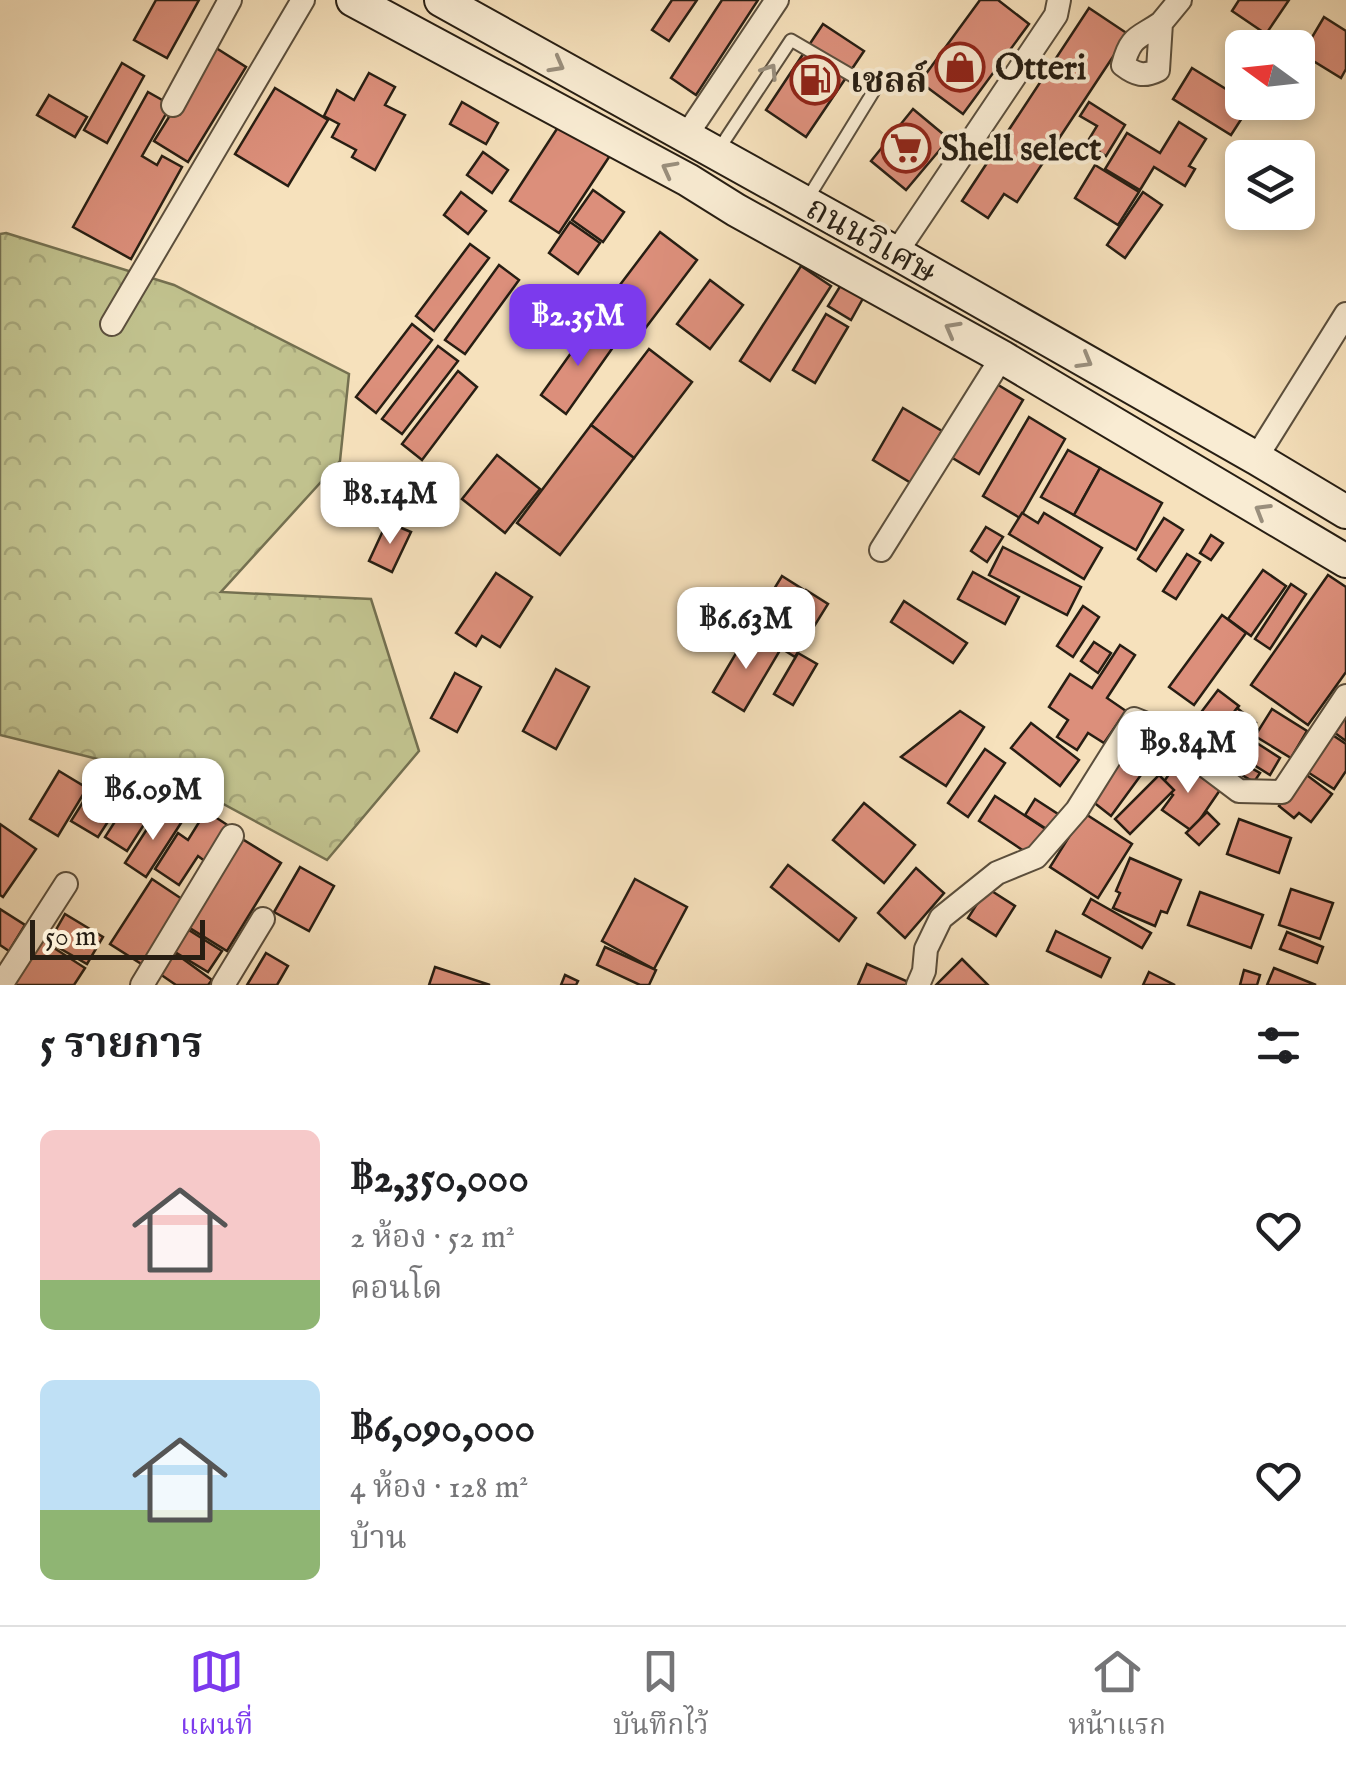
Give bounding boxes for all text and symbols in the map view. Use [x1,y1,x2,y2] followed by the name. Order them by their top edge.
[1225,30,1315,120] north arrow
[1225,30,1315,230] map controls
[934,41,986,93] shop icon: Otteri
[995,47,1086,92] place label: Otteri
[546,53,564,73] one-way arrow
[789,54,841,106] fuel station icon: เชลล์
[850,60,928,105] place label: เชลล์
[758,64,776,83] one-way arrow
[880,122,932,174] supermarket icon: Shell select
[941,128,1101,173] place label: Shell select
[1225,140,1315,230] button: layers
[661,162,679,181] one-way arrow
[797,187,944,296] street label: ถนนวิเศษ
[497,284,659,369] pin: ฿2.35M
[531,296,625,337] text: ฿2.35M
[945,321,963,341] one-way arrow
[1074,348,1092,368] one-way arrow
[309,462,471,547] pin: ฿8.14M
[343,474,438,515] text: ฿8.14M
[1255,504,1273,523] one-way arrow
[665,587,827,672] pin: ฿6.63M
[699,599,793,640] text: ฿6.63M
[1107,711,1269,796] pin: ฿9.84M
[1139,723,1237,764] text: ฿9.84M
[72,758,234,843] pin: ฿6.09M
[104,770,202,811] text: ฿6.09M
[30,915,205,960] scale bar
[45,920,97,955] text: 50 m
[1251,1018,1306,1073] icon: filters
[40,1019,203,1072] text: 5 รายการ
[350,1153,529,1206] text: ฿2,350,000
[120,1170,240,1290] icon: home
[1251,1203,1306,1258] icon: heart
[350,1218,515,1259] text: 2 ห้อง · 52 m²
[350,1269,443,1310] text: คอนโด
[350,1403,535,1456] text: ฿6,090,000
[120,1420,240,1540] icon: home
[1251,1453,1306,1508] icon: heart
[350,1468,529,1509] text: 4 ห้อง · 128 m²
[350,1519,407,1560] text: บ้าน
[180,1644,253,1749] tab: แผนที่
[613,1644,708,1749] tab: บันทึกไว้
[1068,1644,1166,1749] tab: หน้าแรก

